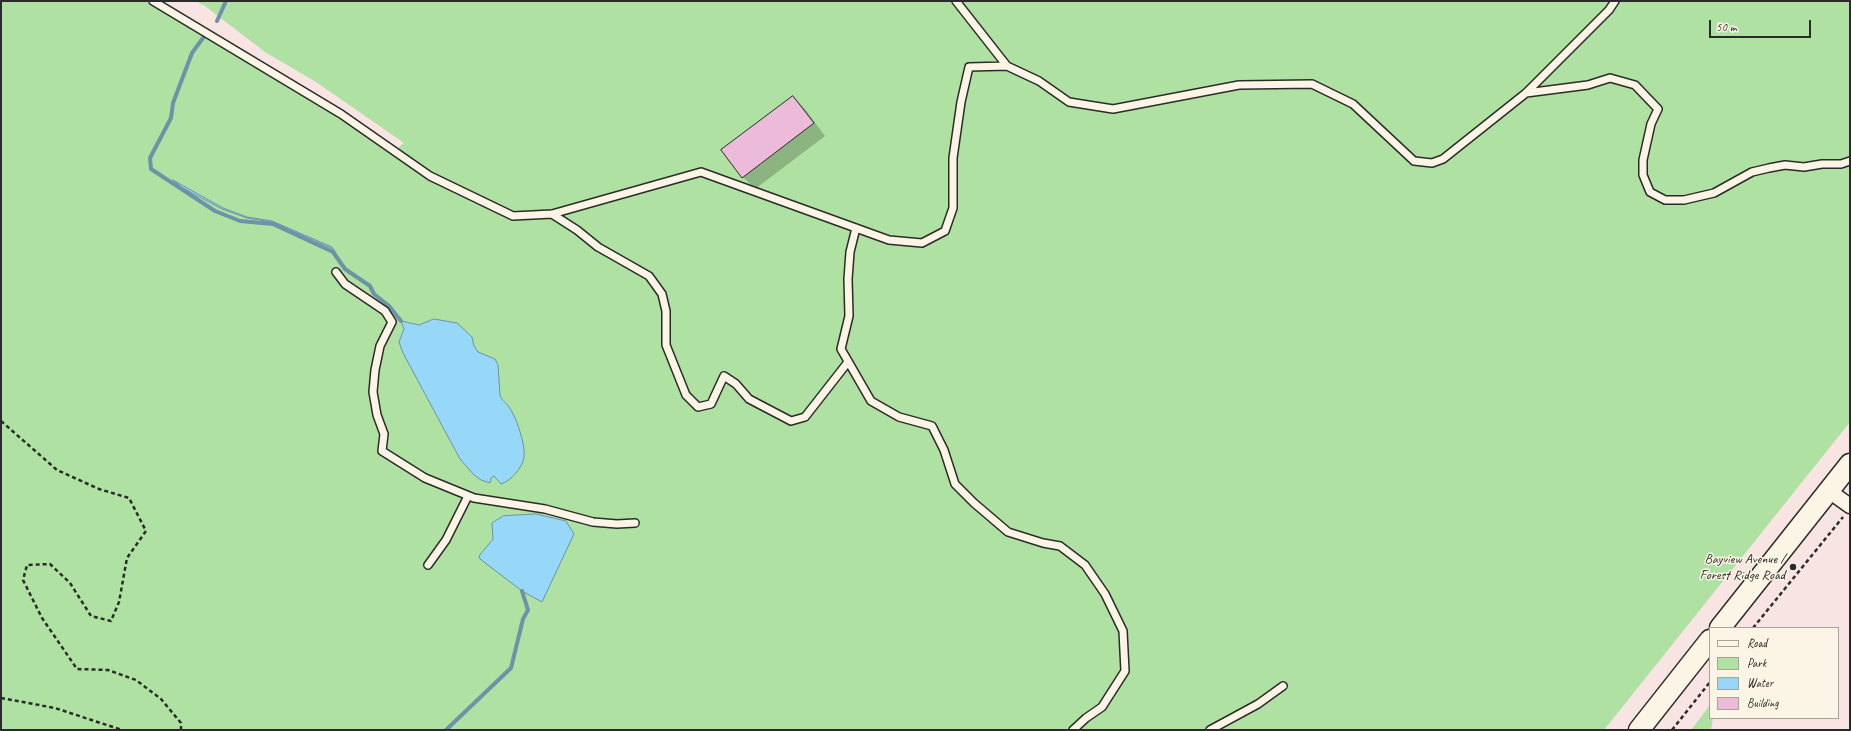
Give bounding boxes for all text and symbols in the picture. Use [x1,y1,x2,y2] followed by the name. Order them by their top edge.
[1711,12,1813,38] scale bar
[1716,19,1736,35] text: 50 m
[1700,551,1785,584] place label: Bayview Avenue / Forest Ridge Road
[1788,562,1798,572] marker: Bayview Avenue / Forest Ridge Road
[1709,627,1839,719] legend
[1747,635,1767,651] text: Road
[1747,655,1766,671] text: Park
[1747,675,1773,691] text: Water
[1747,695,1779,711] text: Building

